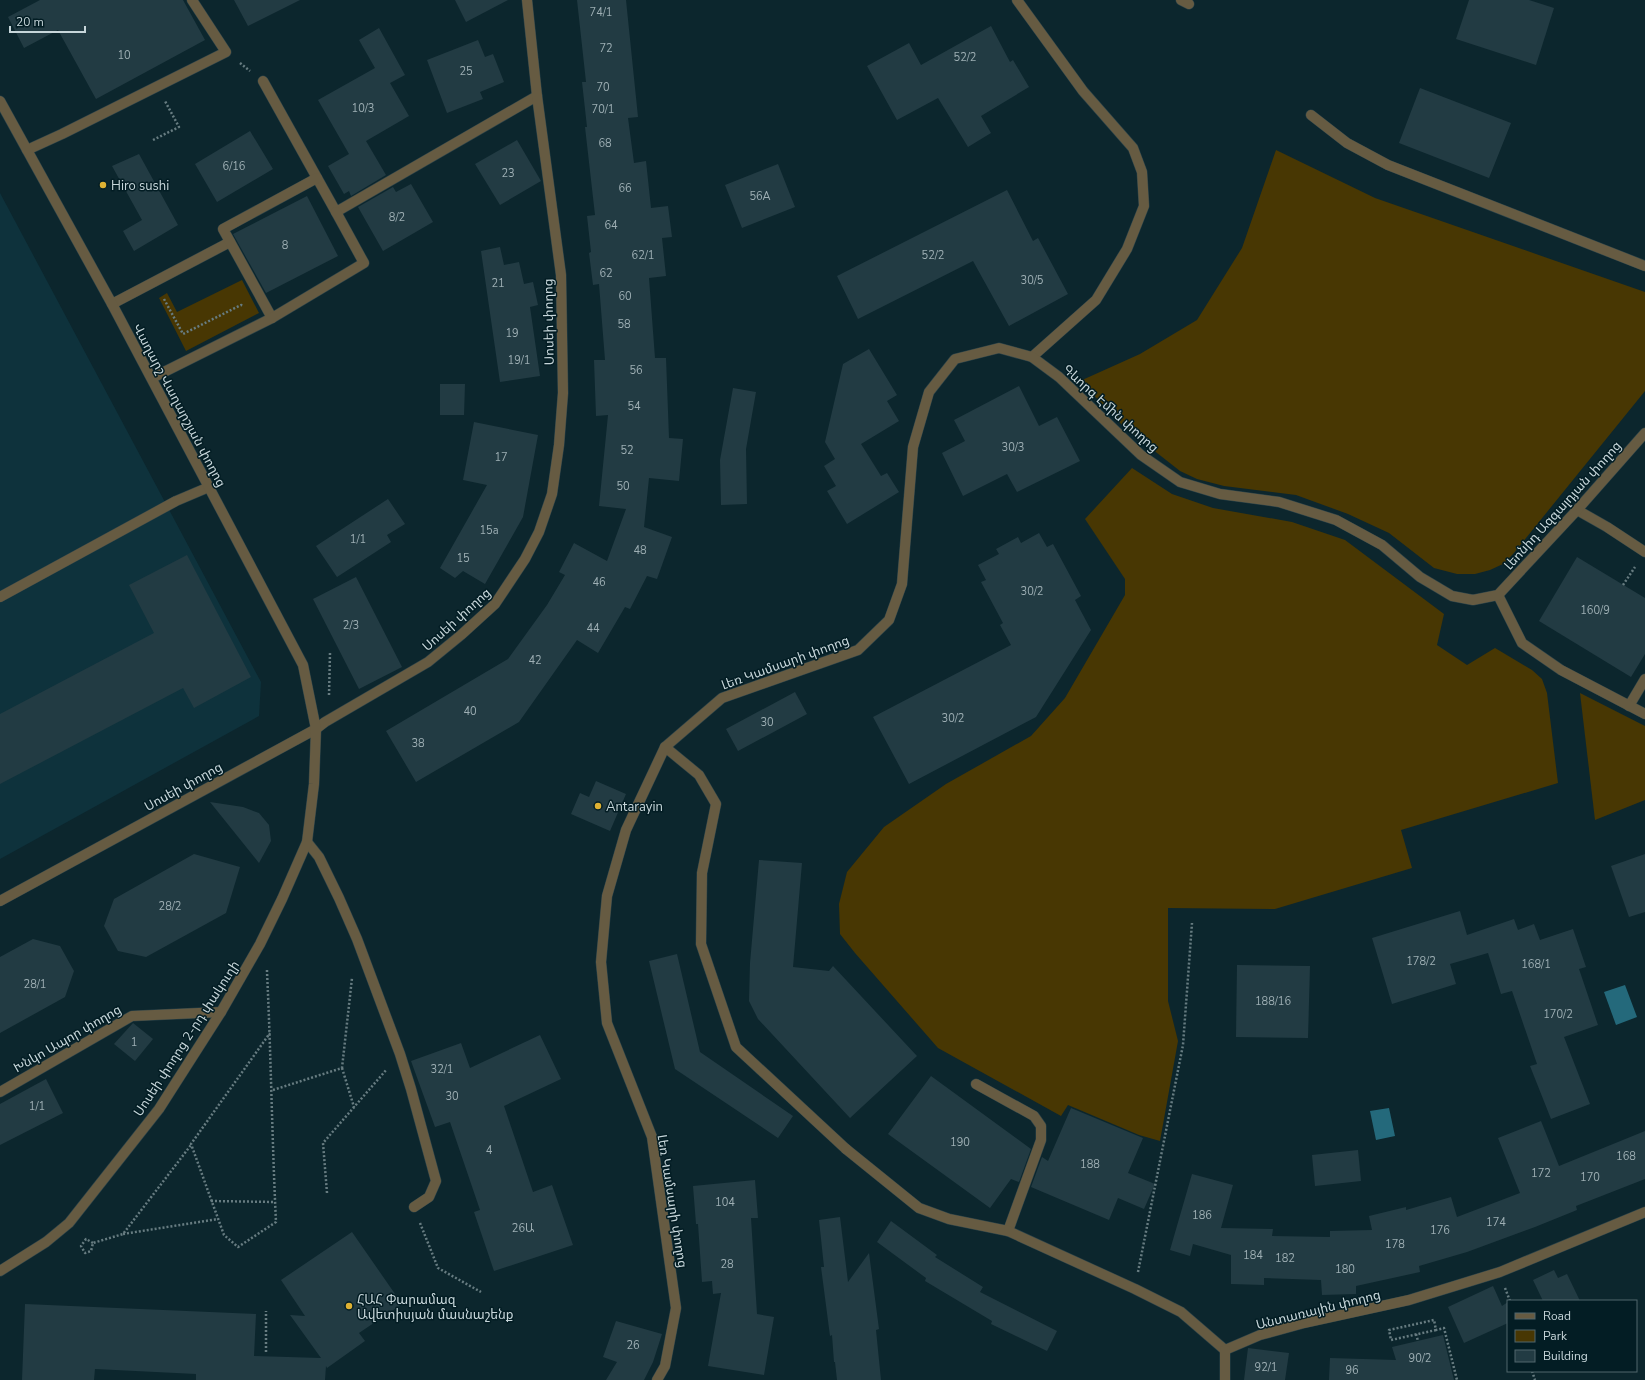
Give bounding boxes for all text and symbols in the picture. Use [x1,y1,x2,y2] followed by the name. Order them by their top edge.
[590,5,612,20] house number: 74/1
[10,8,85,34] scale bar
[16,14,44,30] text: 20 m
[599,41,613,56] house number: 72
[117,48,131,63] house number: 10
[954,50,976,65] house number: 52/2
[459,64,473,79] house number: 25
[596,80,610,95] house number: 70
[352,101,374,116] house number: 10/3
[592,102,614,117] house number: 70/1
[598,136,612,151] house number: 68
[223,159,246,174] house number: 6/16
[501,166,515,181] house number: 23
[111,177,169,195] place label: Hiro sushi
[98,180,108,190] marker: Hiro sushi
[618,181,632,196] house number: 66
[749,189,771,204] house number: 56A
[389,210,405,225] house number: 8/2
[604,218,618,233] house number: 64
[282,238,289,253] house number: 8
[632,248,654,263] house number: 62/1
[922,248,944,263] house number: 52/2
[599,266,613,281] house number: 62
[1021,273,1044,288] house number: 30/5
[491,276,505,291] house number: 21
[539,278,559,365] street label: Սոսեի փողոց
[618,289,632,304] house number: 60
[617,317,631,332] house number: 58
[128,320,230,490] street label: Վաղարշ Վաղարշյան փողոց
[505,326,519,341] house number: 19
[508,353,530,368] house number: 19/1
[1059,361,1162,457] street label: Գևորգ Էմին փողոց
[629,363,643,378] house number: 56
[627,399,641,414] house number: 54
[1500,437,1626,574] street label: Լեոնիդ Ազգալդյան փողոց
[1002,440,1024,455] house number: 30/3
[620,443,634,458] house number: 52
[494,450,508,465] house number: 17
[616,479,630,494] house number: 50
[479,523,499,538] house number: 15a
[350,532,366,547] house number: 1/1
[633,543,647,558] house number: 48
[456,551,470,566] house number: 15
[592,575,606,590] house number: 46
[418,584,495,655] street label: Սոսեի փողոց
[1021,584,1043,599] house number: 30/2
[1580,603,1610,618] house number: 160/9
[343,618,359,633] house number: 2/3
[586,621,600,636] house number: 44
[719,631,852,694] street label: Լեռ Կամսարի փողոց
[528,653,542,668] house number: 42
[463,704,477,719] house number: 40
[942,711,964,726] house number: 30/2
[760,715,774,730] house number: 30
[411,736,425,751] house number: 38
[141,758,226,816] street label: Սոսեի փողոց
[606,798,663,816] place label: Antarayin
[593,801,603,811] marker: Antarayin
[159,899,181,914] house number: 28/2
[1406,954,1436,969] house number: 178/2
[130,957,244,1120] street label: Սոսեի փողոց 2-րդ փակուղի
[1521,957,1551,972] house number: 168/1
[24,977,46,992] house number: 28/1
[1255,994,1291,1009] house number: 188/16
[10,1001,125,1077] street label: Խնկո Ապոր փողոց
[1543,1007,1573,1022] house number: 170/2
[131,1035,137,1050] house number: 1
[431,1062,453,1077] house number: 32/1
[445,1089,459,1104] house number: 30
[29,1099,45,1114] house number: 1/1
[653,1133,691,1269] street label: Լեռ Կամսարի փողոց
[950,1135,970,1150] house number: 190
[486,1143,493,1158] house number: 4
[1616,1149,1636,1164] house number: 168
[1080,1157,1100,1172] house number: 188
[1531,1166,1551,1181] house number: 172
[1580,1170,1600,1185] house number: 170
[715,1195,735,1210] house number: 104
[1192,1208,1212,1223] house number: 186
[1486,1215,1506,1230] house number: 174
[512,1221,534,1236] house number: 26Ա
[1430,1223,1450,1238] house number: 176
[1385,1237,1405,1252] house number: 178
[1243,1248,1263,1263] house number: 184
[1275,1251,1295,1266] house number: 182
[720,1257,734,1272] house number: 28
[1335,1262,1355,1277] house number: 180
[1254,1286,1382,1334] street label: Անտառային փողոց
[357,1291,513,1324] place label: ՀԱՀ Փարամազ Ավետիսյան մասնաշենք
[1507,1300,1637,1372] legend
[344,1301,354,1311] marker: ՀԱՀ Փարամազ Ավետիսյան մասնաշենք
[1543,1308,1571,1324] text: Road
[1543,1328,1568,1344] text: Park
[626,1338,640,1353] house number: 26
[1543,1348,1588,1364] text: Building
[1409,1351,1431,1366] house number: 90/2
[1255,1360,1277,1375] house number: 92/1
[1345,1363,1359,1378] house number: 96

